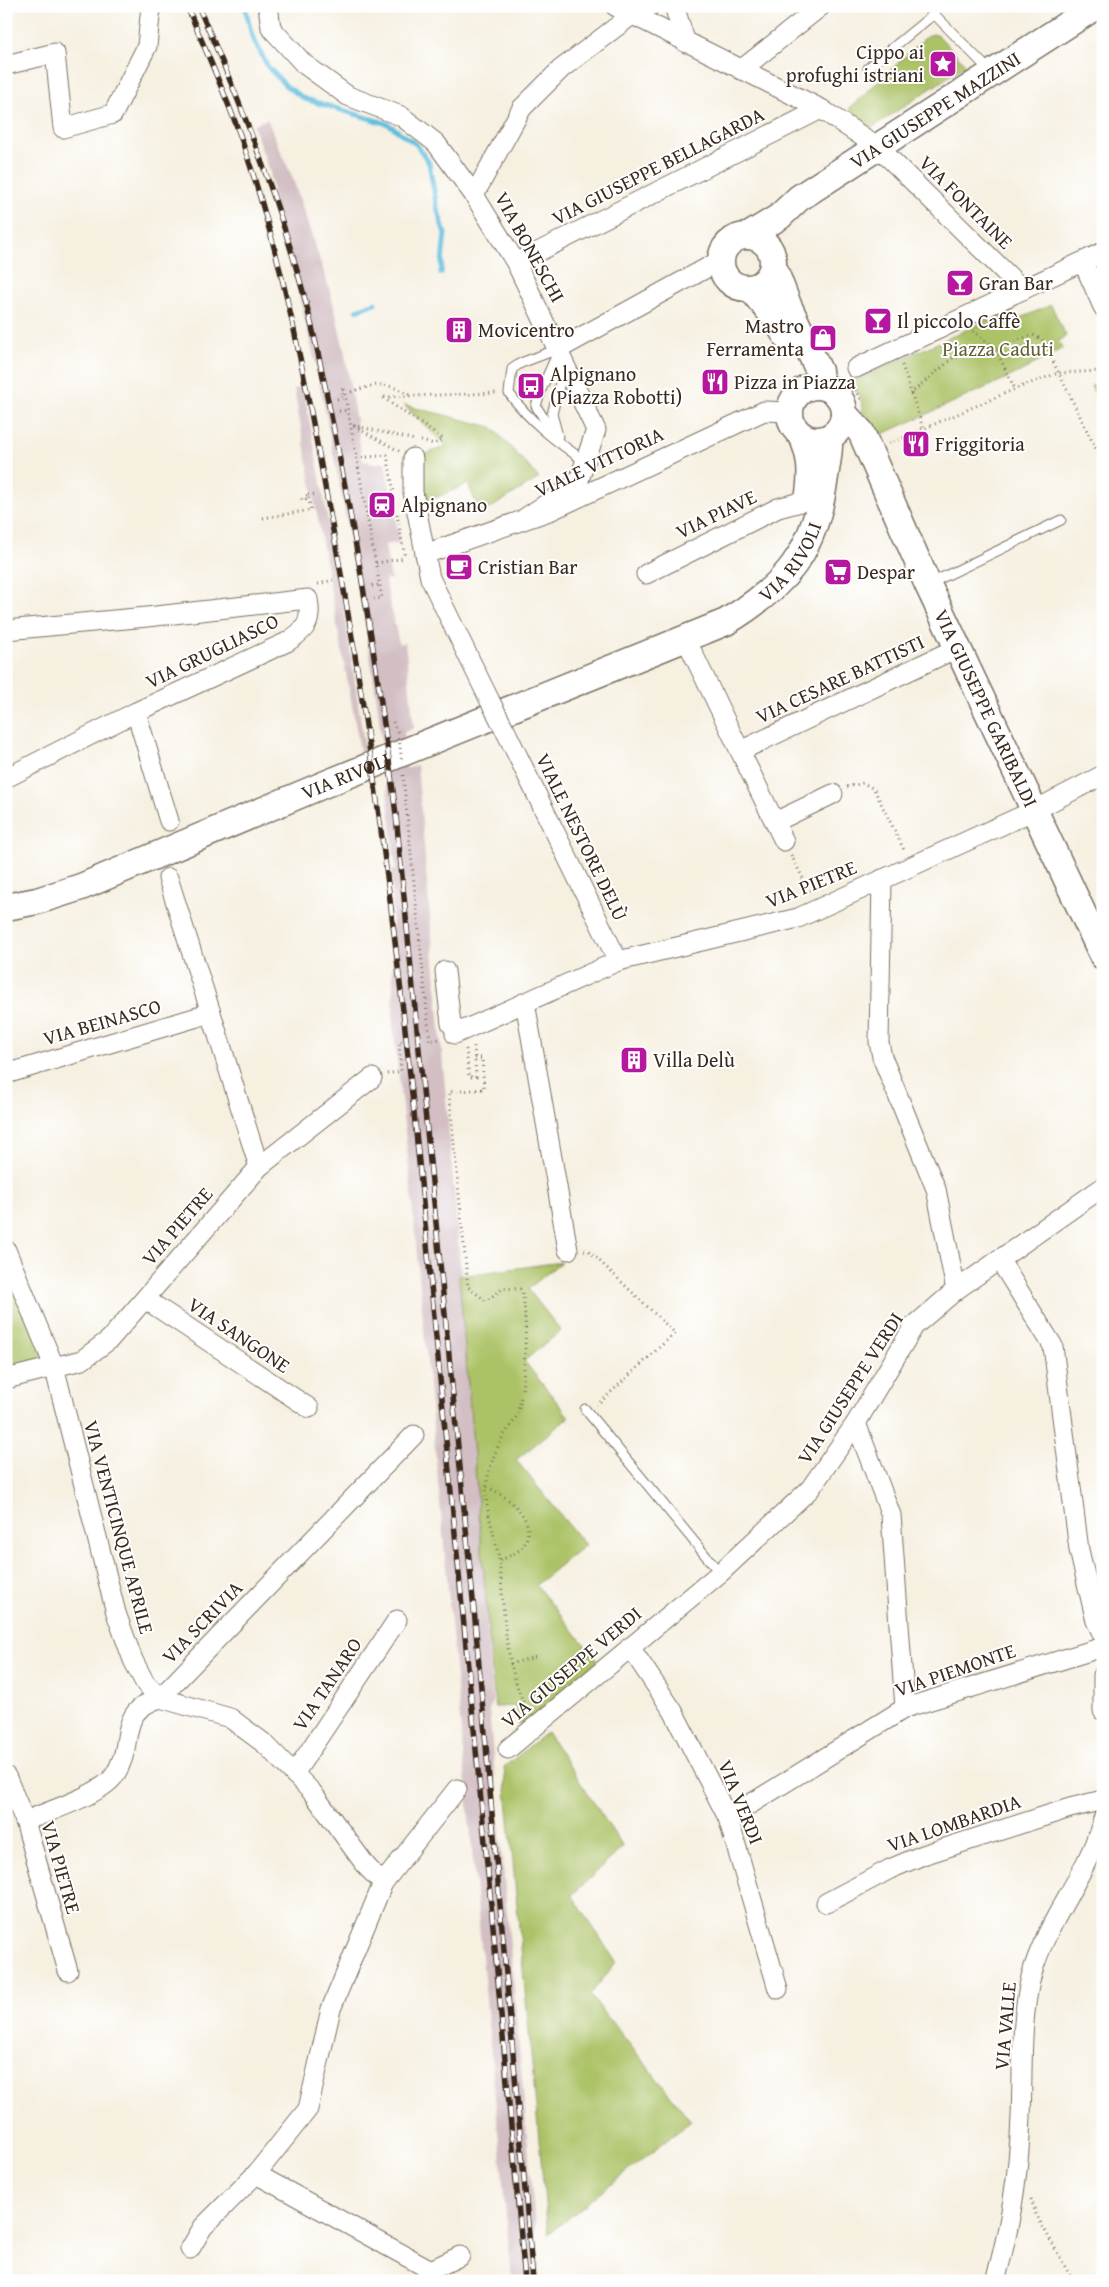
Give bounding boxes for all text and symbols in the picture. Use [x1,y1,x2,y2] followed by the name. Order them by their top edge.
[786,37,924,89] place label: Cippo ai profughi istriani
[844,44,1026,176] street label: VIA GIUSEPPE MAZZINI
[928,49,958,79] place icon: Cippo ai profughi istriani
[547,99,769,232] street label: VIA GIUSEPPE BELLAGARDA
[913,148,1020,255] street label: VIA FONTAINE
[488,186,573,307] street label: VIA BONESCHI
[945,268,975,298] bar icon: Gran Bar
[979,268,1053,297] place label: Gran Bar
[863,306,893,336] bar icon: Il piccolo Caffè
[897,306,1020,335] place label: Il piccolo Caffè
[706,311,805,363] place label: Mastro Ferramenta
[444,315,474,345] building icon: Movicentro
[478,315,574,344] place label: Movicentro
[808,323,838,353] shop icon: Mastro Ferramenta
[942,334,1054,363] park label: Piazza Caduti
[550,359,682,411] place label: Alpignano (Piazza Robotti)
[700,367,730,397] restaurant icon: Pizza in Piazza
[734,367,856,396] place label: Pizza in Piazza
[516,371,546,401] bus stop icon: Alpignano (Piazza Robotti)
[530,419,668,504] street label: VIALE VITTORIA
[901,429,931,459] restaurant icon: Friggitoria
[935,429,1025,458] place label: Friggitoria
[671,482,761,546] street label: VIA PIAVE
[367,490,397,520] station icon: Alpignano
[401,490,487,519] place label: Alpignano
[752,518,828,608] street label: VIA RIVOLI
[444,552,474,582] cafe icon: Cristian Bar
[478,552,577,581] place label: Cristian Bar
[823,557,853,587] supermarket icon: Despar
[857,557,915,586] place label: Despar
[927,604,1046,812] street label: VIA GIUSEPPE GARIBALDI
[140,606,283,695] street label: VIA GRUGLIASCO
[751,627,929,730] street label: VIA CESARE BATTISTI
[297,744,395,807] street label: VIA RIVOLI
[529,748,636,925] street label: VIALE NESTORE DELÙ
[761,852,861,915] street label: VIA PIETRE
[40,991,164,1052] street label: VIA BEINASCO
[619,1045,649,1075] building icon: Villa Delù
[653,1045,735,1074] place label: Villa Delù
[134,1180,219,1271] street label: VIA PIETRE
[182,1290,296,1380] street label: VIA SANGONE
[790,1306,910,1469] street label: VIA GIUSEPPE VERDI
[77,1417,162,1637] street label: VIA VENTICINQUE APRILE
[155,1574,249,1670] street label: VIA SCRIVIA
[494,1599,647,1734] street label: VIA GIUSEPPE VERDI
[285,1631,368,1736] street label: VIA TANARO
[891,1635,1019,1704] street label: VIA PIEMONTE
[711,1755,772,1848] street label: VIA VERDI
[883,1786,1025,1859] street label: VIA LOMBARDIA
[34,1817,89,1917] street label: VIA PIETRE
[986,1981,1023,2071] street label: VIA VALLE

